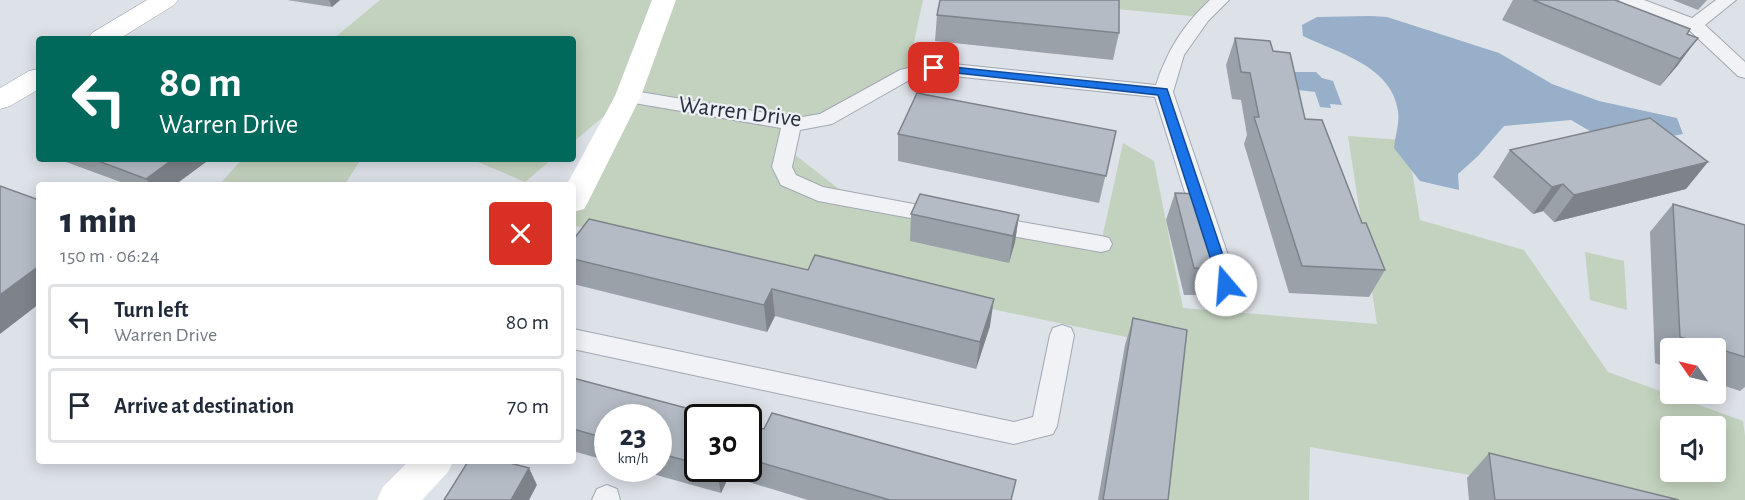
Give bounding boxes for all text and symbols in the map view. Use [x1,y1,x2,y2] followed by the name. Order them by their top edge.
[908,42,959,93] pin
[917,51,950,84] icon: arrive
[60,60,138,138] icon: left
[159,62,242,104] text: 80 m
[677,93,803,131] street label: Warren Drive
[159,111,298,138] text: Warren Drive
[489,202,552,265] button: close
[60,203,137,239] text: 1 min
[60,246,160,266] text: 150 m · 06:24
[1194,253,1258,317] position arrow
[114,299,188,321] text: Turn left
[63,305,96,338] icon: left
[506,311,549,333] text: 80 m
[114,325,217,345] text: Warren Drive
[1660,338,1726,404] north arrow
[1660,338,1726,482] map controls
[63,389,96,422] icon: arrive
[114,395,294,417] text: Arrive at destination
[507,395,549,417] text: 70 m
[684,404,762,482] speed limit sign: 30
[1660,416,1726,482] button: sound
[619,421,647,451] text: 23
[618,451,648,466] text: km/h

